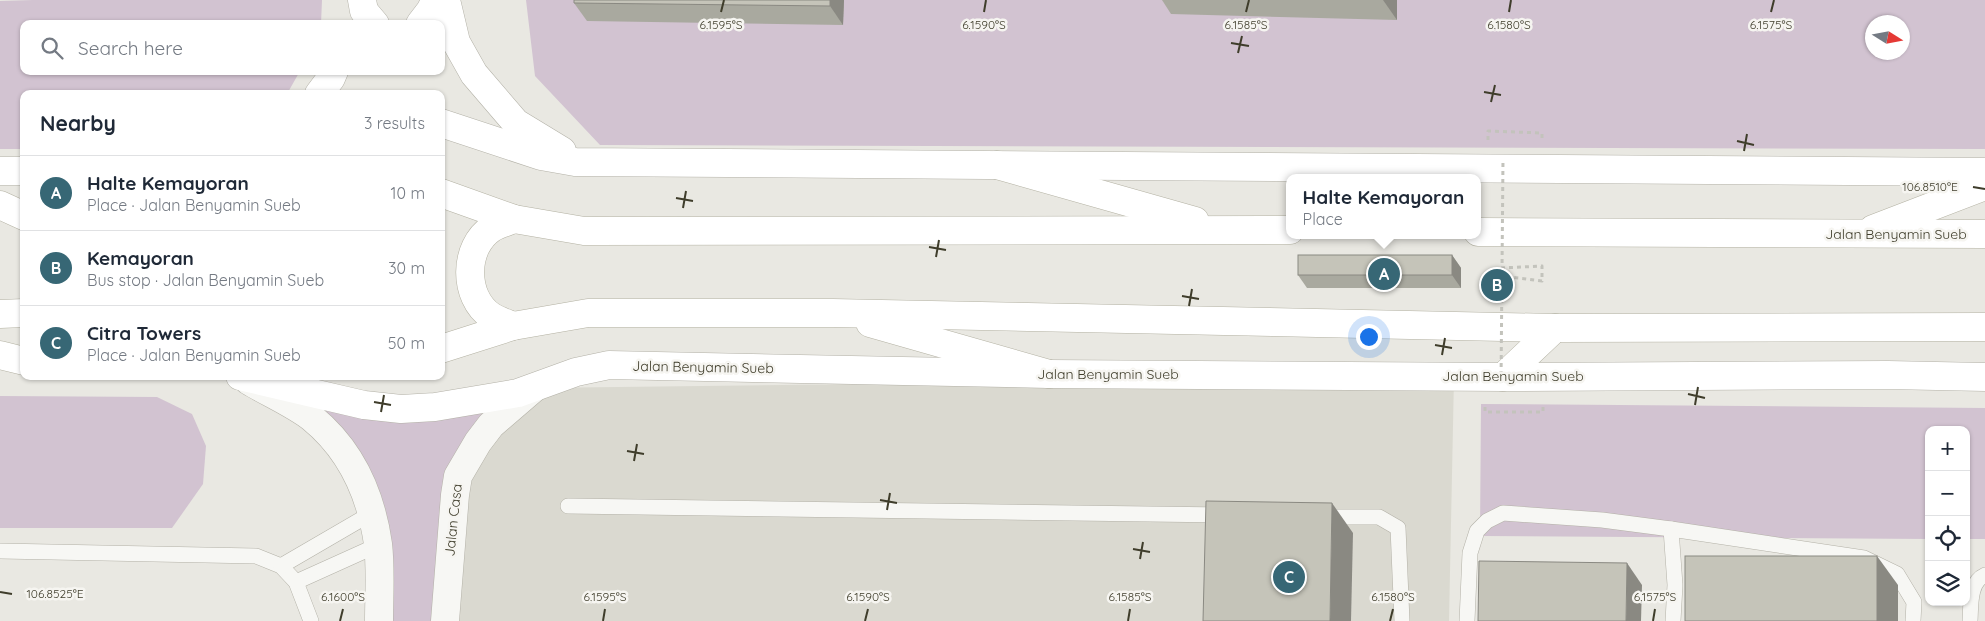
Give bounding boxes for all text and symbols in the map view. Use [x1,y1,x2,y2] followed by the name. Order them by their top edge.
[1865,15,1910,60] north arrow
[699,17,743,32] text: 6.1595°S
[962,17,1006,32] text: 6.1590°S
[1225,17,1268,32] text: 6.1585°S
[1487,17,1531,32] text: 6.1580°S
[1750,17,1793,32] text: 6.1575°S
[20,20,445,75] search box
[38,34,66,62] icon: search
[78,36,183,60] text: Search here
[40,110,116,136] text: Nearby
[364,113,425,133] text: 3 results
[87,171,249,195] text: Halte Kemayoran
[1286,174,1481,239] popup
[1902,179,1958,194] text: 106.8510°E
[51,183,61,203] text: A
[391,183,425,203] text: 10 m
[1303,185,1464,209] text: Halte Kemayoran
[87,195,301,215] text: Place · Jalan Benyamin Sueb
[1303,209,1343,229] text: Place
[1825,225,1967,243] street label: Jalan Benyamin Sueb
[87,246,194,270] text: Kemayoran
[1368,255,1400,293] pin: A
[51,258,61,278] text: B
[388,258,425,278] text: 30 m
[1481,266,1513,304] pin: B
[87,270,324,290] text: Bus stop · Jalan Benyamin Sueb
[87,321,201,345] text: Citra Towers
[1356,324,1382,350] your location
[51,333,61,353] text: C
[388,333,425,353] text: 50 m
[87,345,301,365] text: Place · Jalan Benyamin Sueb
[632,357,774,377] street label: Jalan Benyamin Sueb
[1037,365,1179,383] street label: Jalan Benyamin Sueb
[1442,367,1584,385] street label: Jalan Benyamin Sueb
[1925,426,1970,606] map controls
[1925,426,1970,471] button: +
[1925,471,1970,516] button: −
[440,483,466,557] street label: Jalan Casa
[1925,516,1970,561] button: locate
[1273,558,1305,596] pin: C
[1925,561,1970,606] button: layers
[26,586,84,601] text: 106.8525°E
[321,589,365,604] text: 6.1600°S
[583,589,627,604] text: 6.1595°S
[846,589,890,604] text: 6.1590°S
[1109,589,1152,604] text: 6.1585°S
[1371,589,1415,604] text: 6.1580°S
[1634,589,1677,604] text: 6.1575°S

